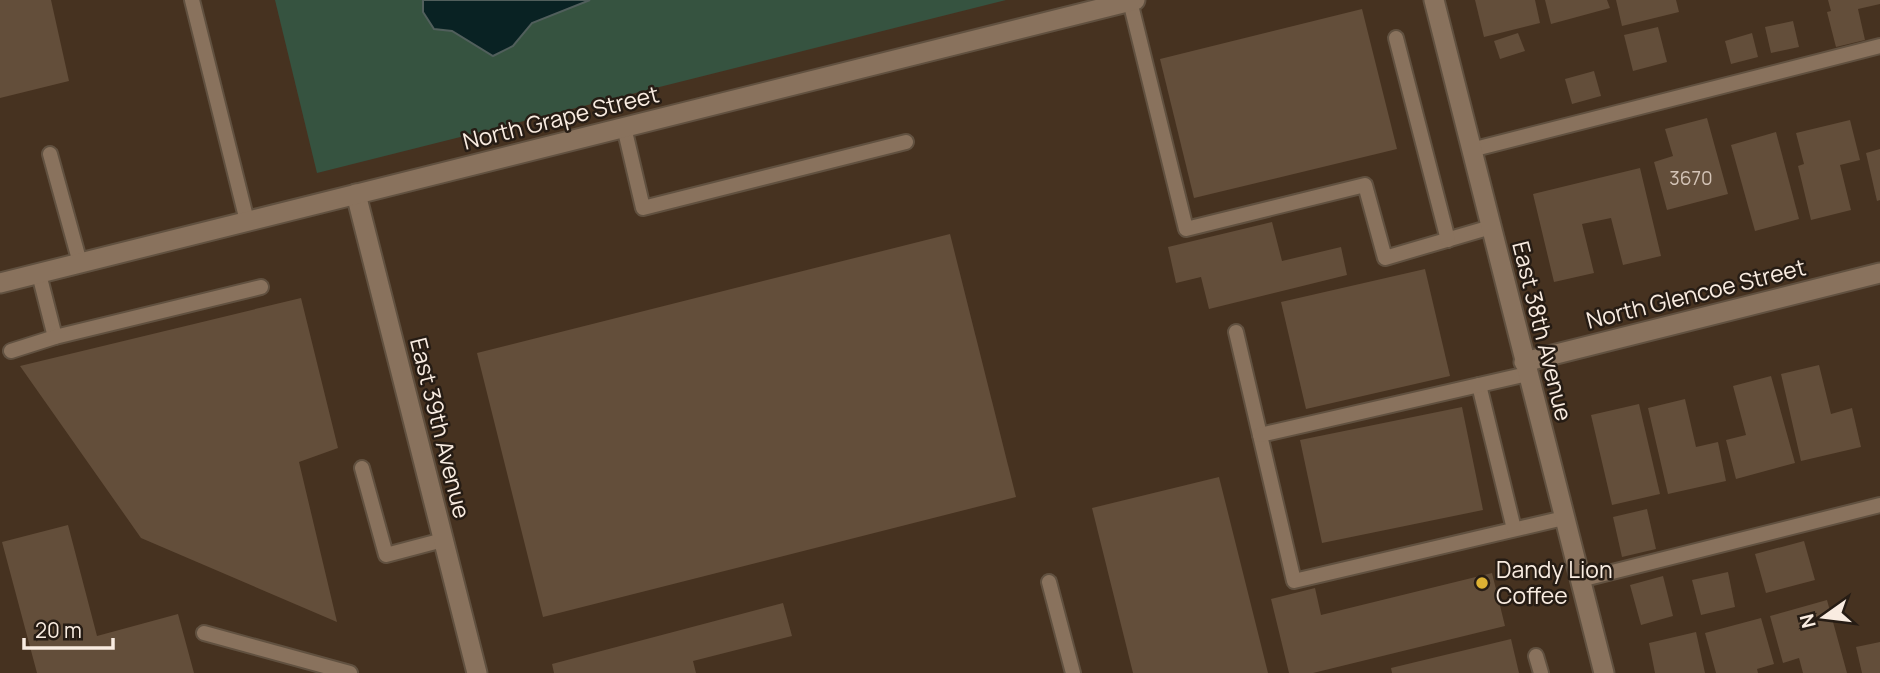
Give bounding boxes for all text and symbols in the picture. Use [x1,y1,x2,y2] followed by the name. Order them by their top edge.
[459,77,662,157] street label: North Grape Street
[1669,165,1713,191] house number: 3670
[1505,238,1581,424] street label: East 38th Avenue
[1583,250,1809,336] street label: North Glencoe Street
[403,334,479,521] street label: East 39th Avenue
[1496,553,1613,611] place label: Dandy Lion Coffee
[1474,575,1490,591] marker: Dandy Lion Coffee
[1789,582,1859,652] north arrow
[24,606,114,650] scale bar
[1793,611,1822,631] text: N
[35,616,82,644] text: 20 m

